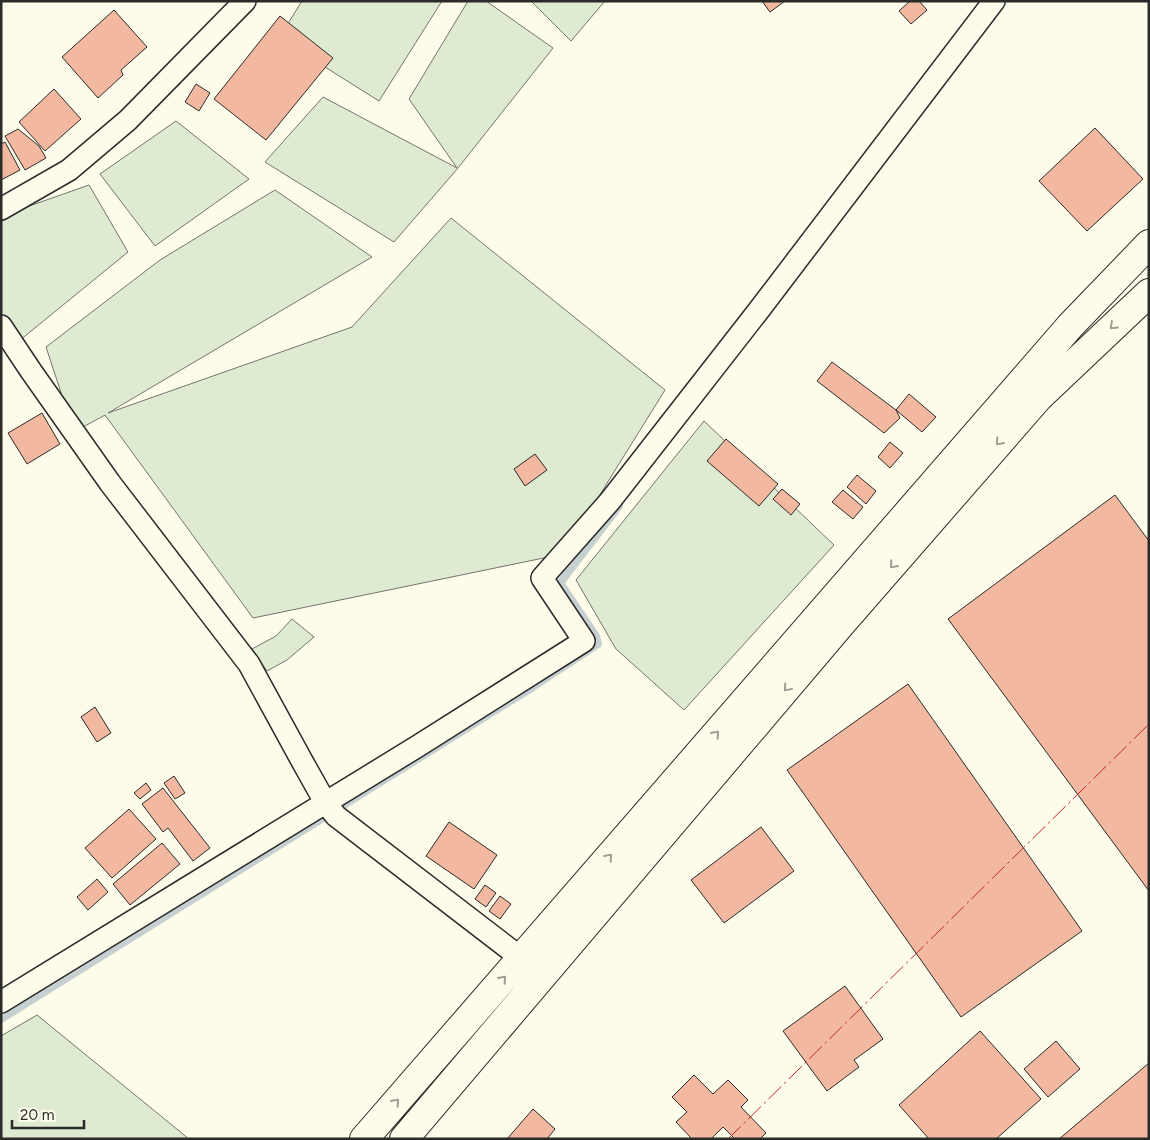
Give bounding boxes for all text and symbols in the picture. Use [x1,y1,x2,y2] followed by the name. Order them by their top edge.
[1110,320,1119,329] one-way arrow
[997,436,1005,445] one-way arrow
[890,559,899,568] one-way arrow
[784,682,793,691] one-way arrow
[710,730,719,739] one-way arrow
[604,853,613,862] one-way arrow
[497,976,506,985] one-way arrow
[12,1098,85,1130] scale bar
[391,1099,399,1108] one-way arrow
[20,1106,54,1124] text: 20 m

